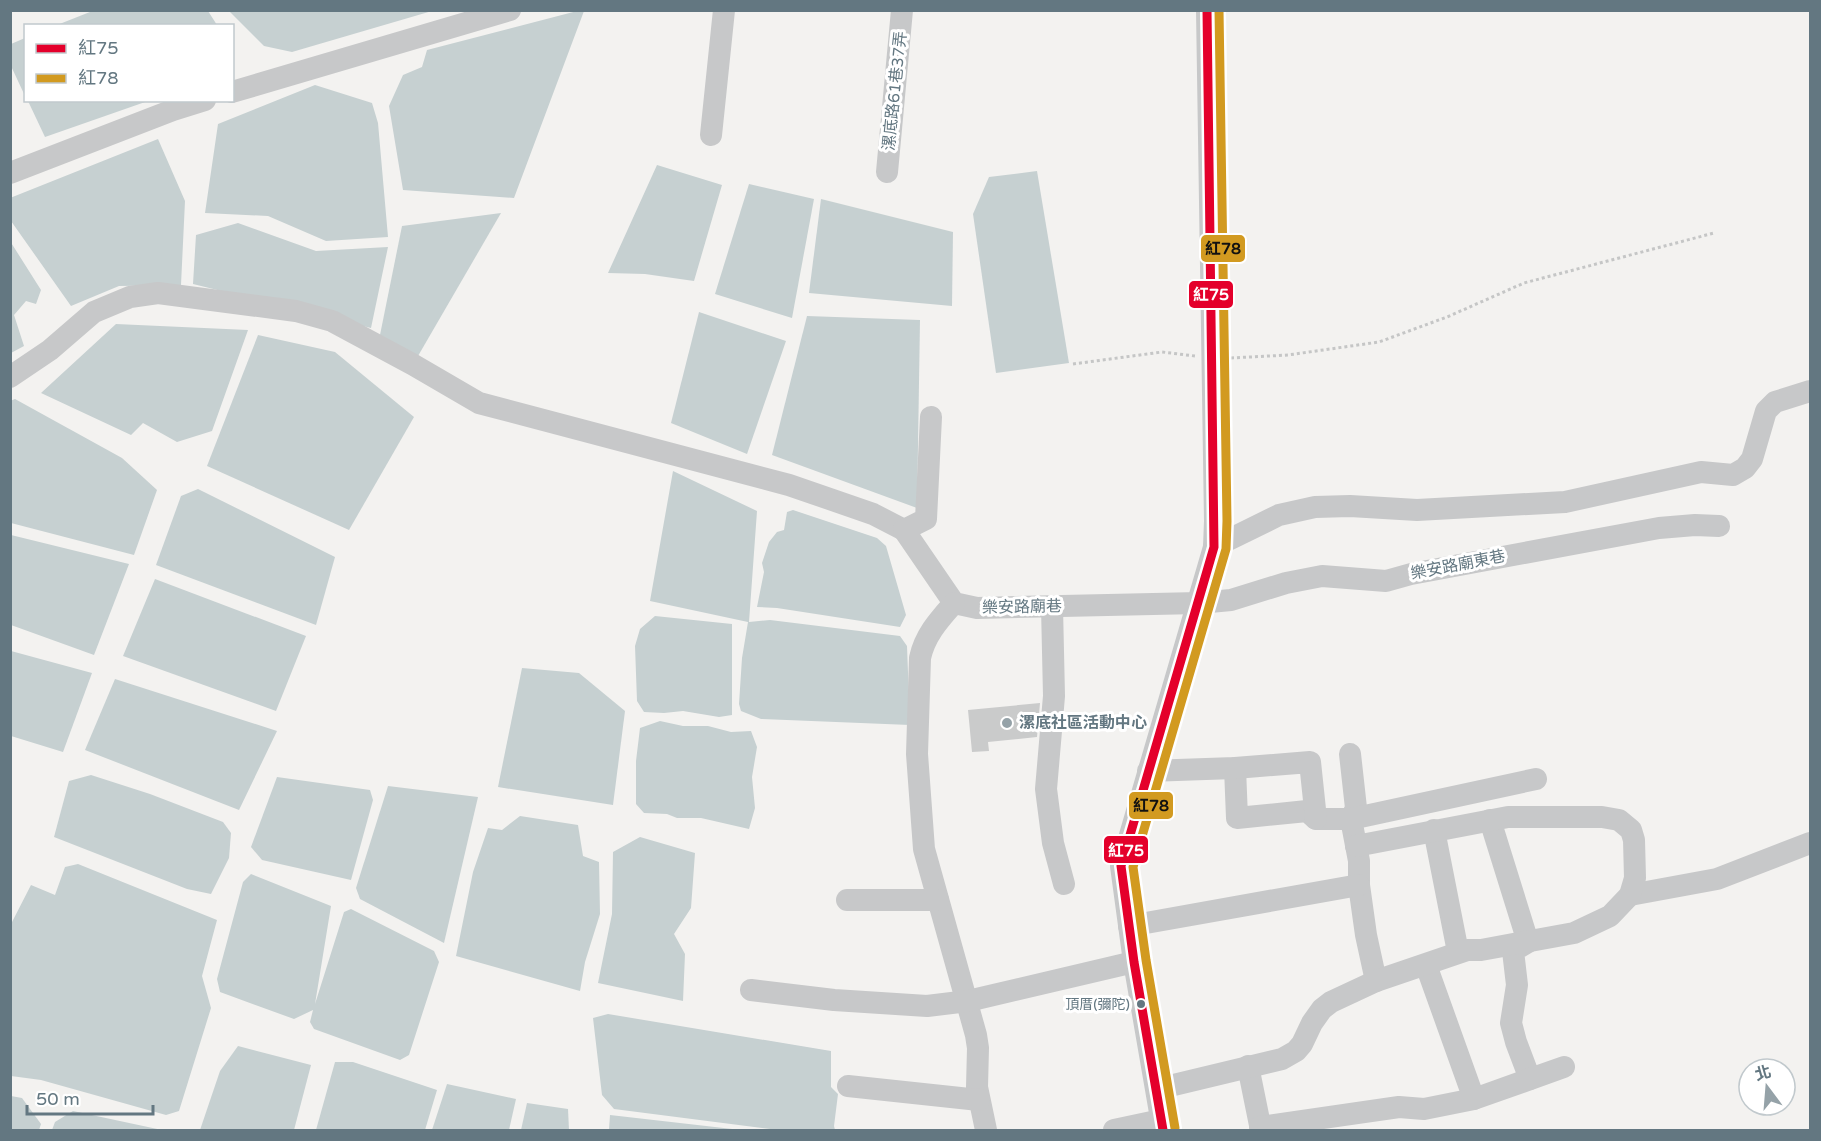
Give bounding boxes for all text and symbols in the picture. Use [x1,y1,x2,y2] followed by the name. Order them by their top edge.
[24,24,234,102] legend
[879,30,911,152] street label: 漯底路61巷37弄
[78,37,119,59] text: 紅75
[78,67,119,89] text: 紅78
[1200,234,1246,263] line badge: 紅78
[1205,239,1241,259] text: 紅78
[1188,280,1234,309] line badge: 紅75
[1193,285,1229,305] text: 紅75
[1409,546,1507,584] street label: 樂安路廟東巷
[982,596,1062,618] street label: 樂安路廟巷
[1019,713,1147,733] place label: 漯底社區活動中心
[1000,716,1014,730] marker: 漯底社區活動中心
[1128,791,1174,820] line badge: 紅78
[1133,796,1169,816] text: 紅78
[1103,835,1149,864] line badge: 紅75
[1108,841,1144,861] text: 紅75
[1065,996,1130,1013] place label: 頂厝(彌陀)
[1135,998,1147,1010] marker: 頂厝(彌陀)
[1737,1057,1797,1117] north arrow
[1753,1062,1774,1085] text: 北
[27,1078,153,1116] scale bar
[36,1088,80,1110] text: 50 m

